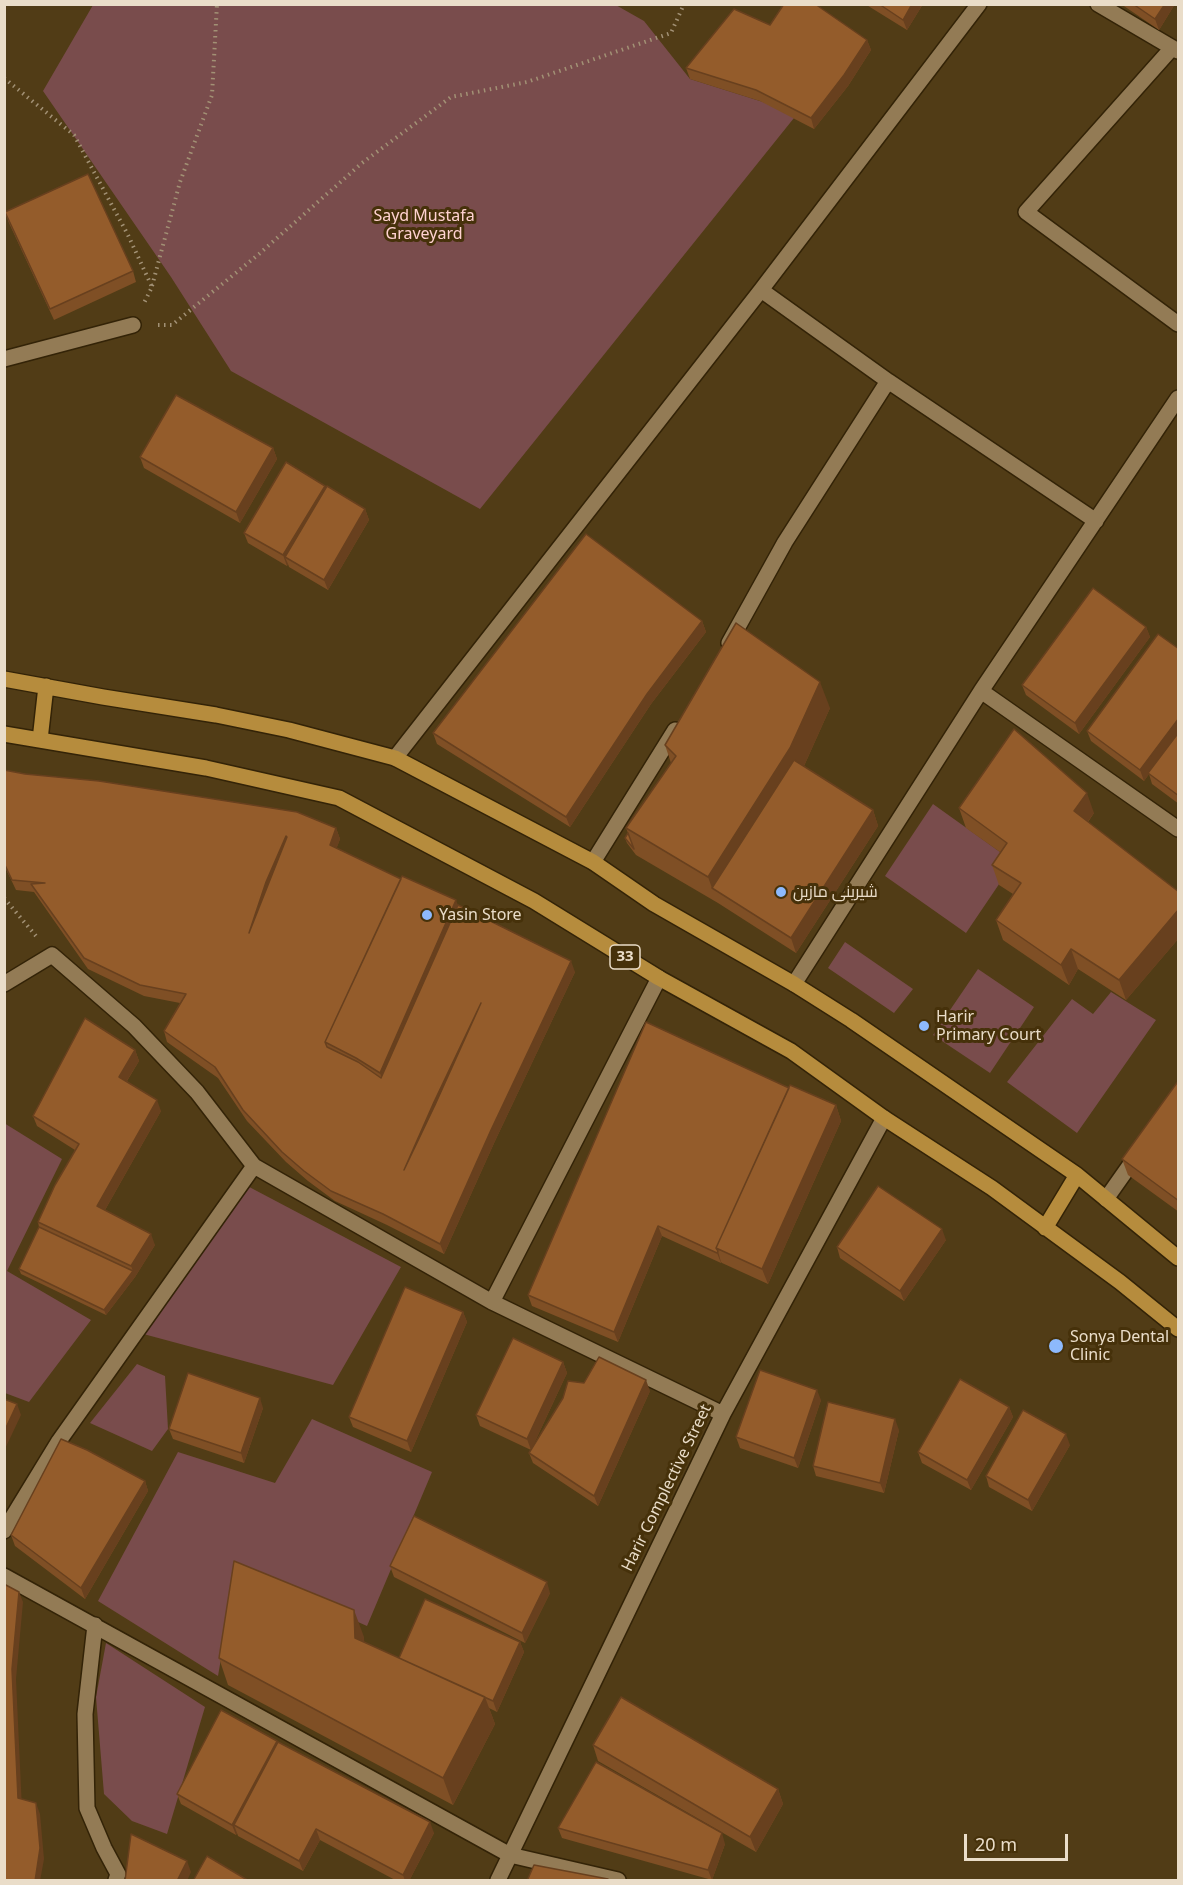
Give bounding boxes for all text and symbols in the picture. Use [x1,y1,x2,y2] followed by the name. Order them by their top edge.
[373,206,475,244] park label: Sayd Mustafa Graveyard
[793,882,878,902] place label: شیرینی مازین
[774,885,788,899] marker: شیرینی مازین
[439,905,522,925] place label: Yasin Store
[420,908,434,922] marker: Yasin Store
[610,945,640,969] road number: 33
[936,1007,1041,1045] place label: Harir Primary Court
[917,1019,931,1033] marker: Harir Primary Court
[1070,1327,1169,1365] place label: Sonya Dental Clinic
[1047,1337,1065,1355] marker: Sonya Dental Clinic
[618,1401,716,1575] street label: Harir Complective Street
[967,1822,1070,1860] scale bar
[975,1832,1017,1856] text: 20 m

